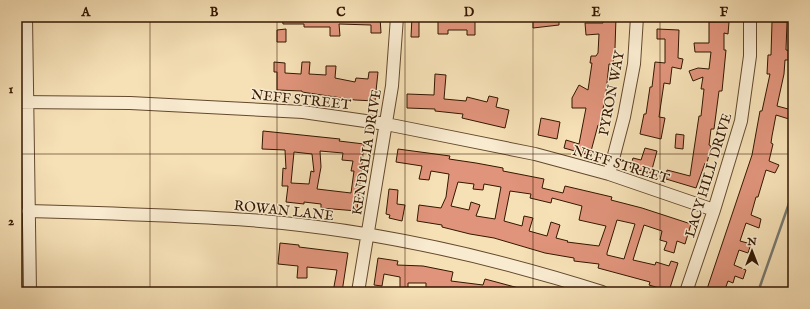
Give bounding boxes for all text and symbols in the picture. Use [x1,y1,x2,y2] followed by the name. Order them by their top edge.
[81,4,92,21] text: A
[210,4,219,21] text: B
[336,4,346,21] text: C
[464,4,475,21] text: D
[591,4,601,21] text: E
[720,4,729,21] text: F
[595,48,629,137] street label: PYRON WAY
[9,81,14,98] text: 1
[250,86,352,114] street label: NEFF STREET
[348,88,386,216] street label: KENDALIA DRIVE
[681,111,737,240] street label: LACY HILL DRIVE
[570,142,672,188] street label: NEFF STREET
[233,197,335,225] street label: ROWAN LANE
[8,213,14,230] text: 2
[732,231,772,271] north arrow
[746,235,757,249] text: N

